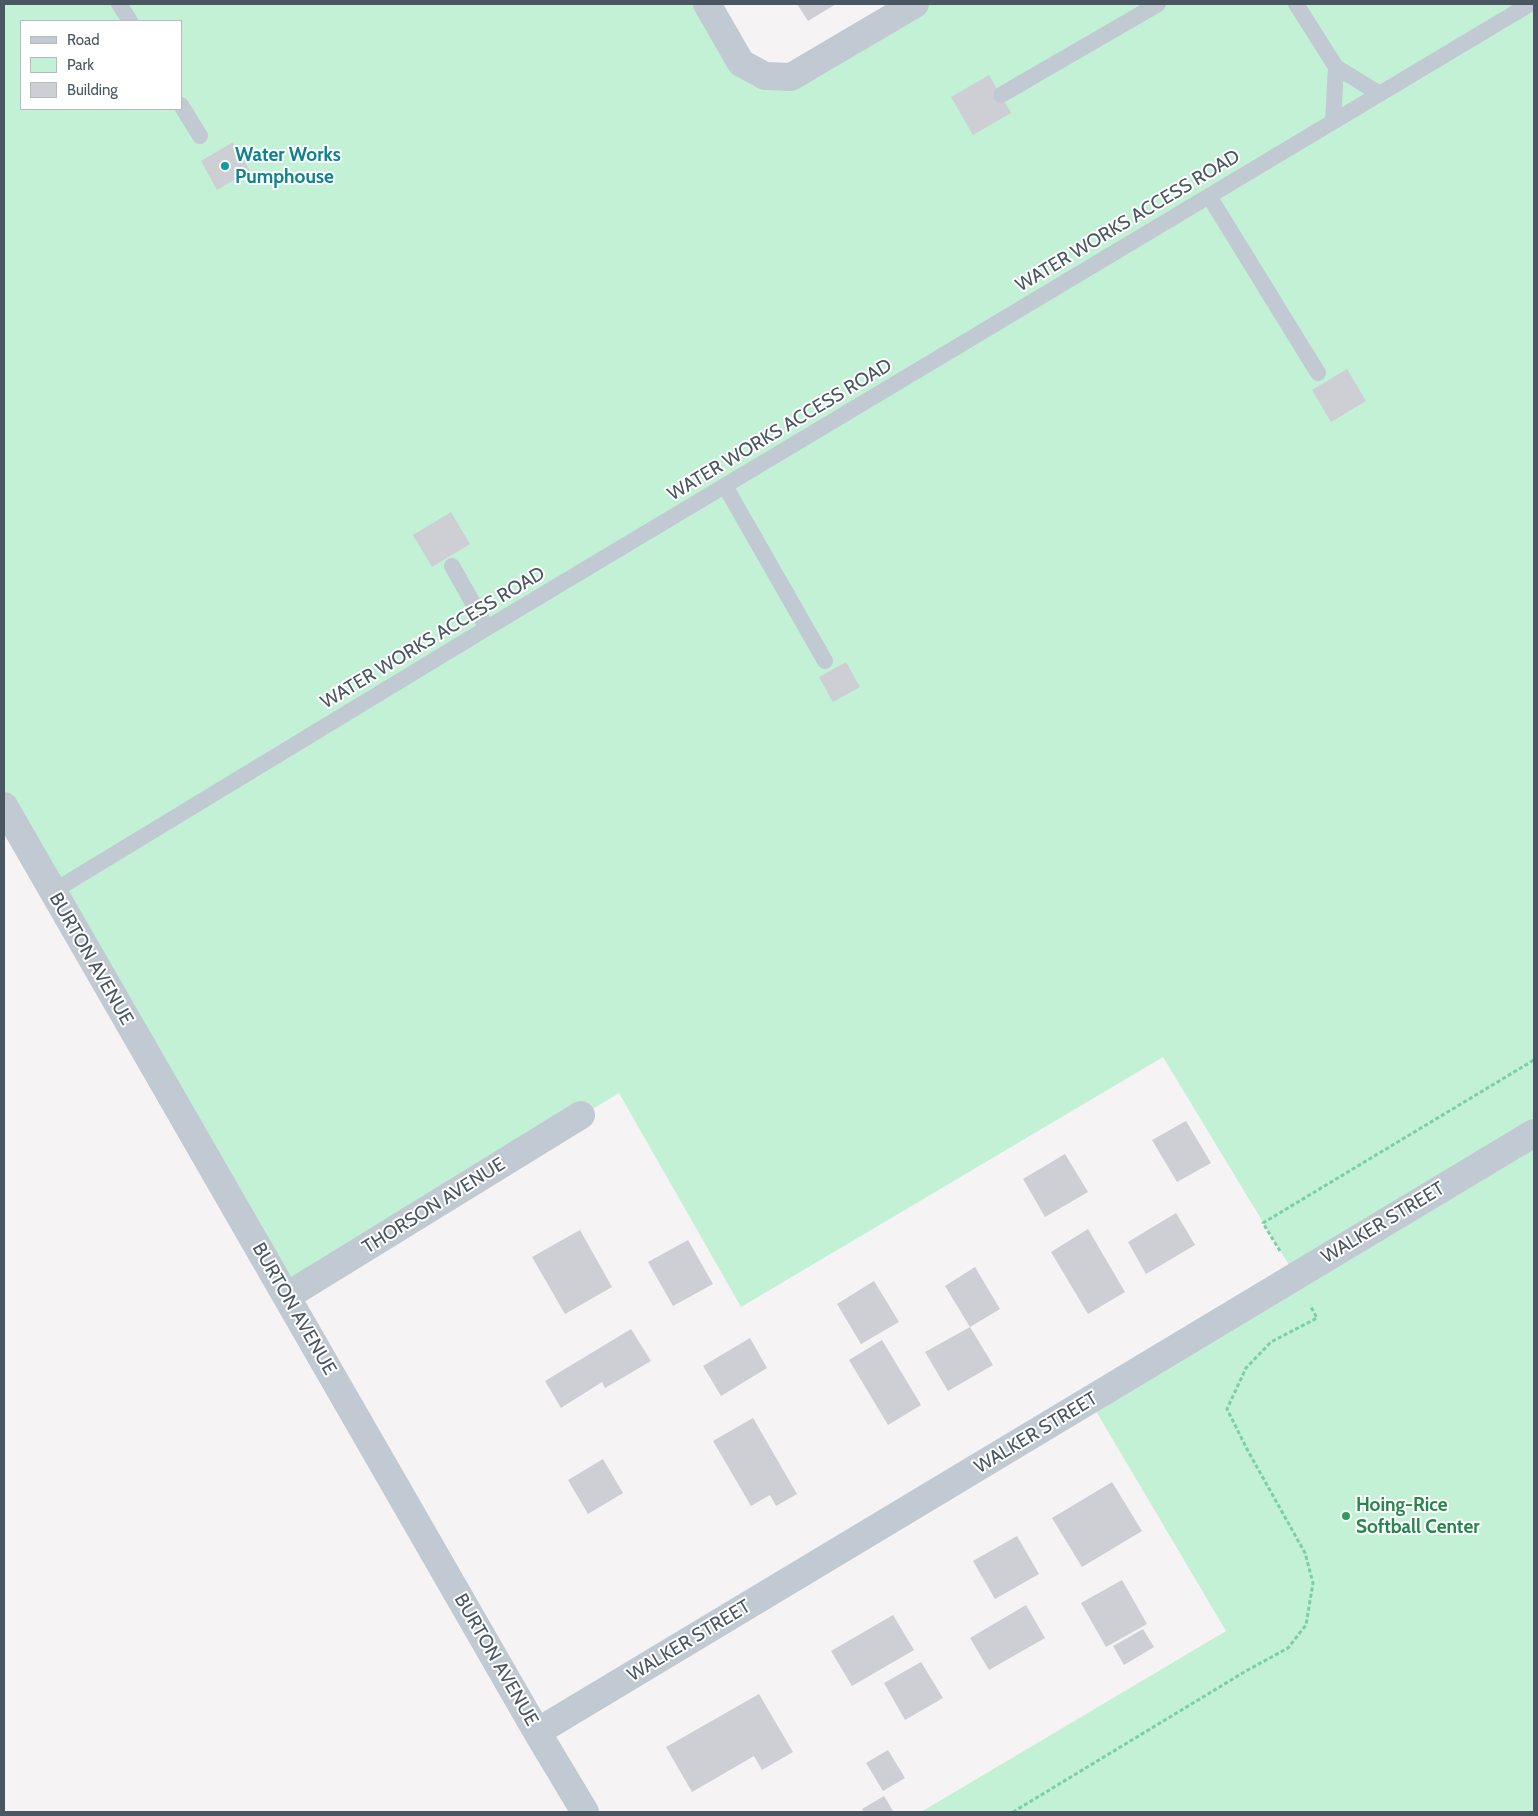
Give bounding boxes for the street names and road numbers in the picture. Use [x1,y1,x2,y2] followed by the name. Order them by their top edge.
[1012,145,1244,297] street label: WATER WORKS ACCESS ROAD
[664,354,896,506] street label: WATER WORKS ACCESS ROAD
[317,562,549,714] street label: WATER WORKS ACCESS ROAD
[44,889,138,1029] street label: BURTON AVENUE
[359,1153,509,1259] street label: THORSON AVENUE
[1317,1177,1449,1269] street label: WALKER STREET
[247,1239,341,1379] street label: BURTON AVENUE
[970,1387,1102,1479] street label: WALKER STREET
[449,1590,543,1730] street label: BURTON AVENUE
[623,1595,755,1687] street label: WALKER STREET

